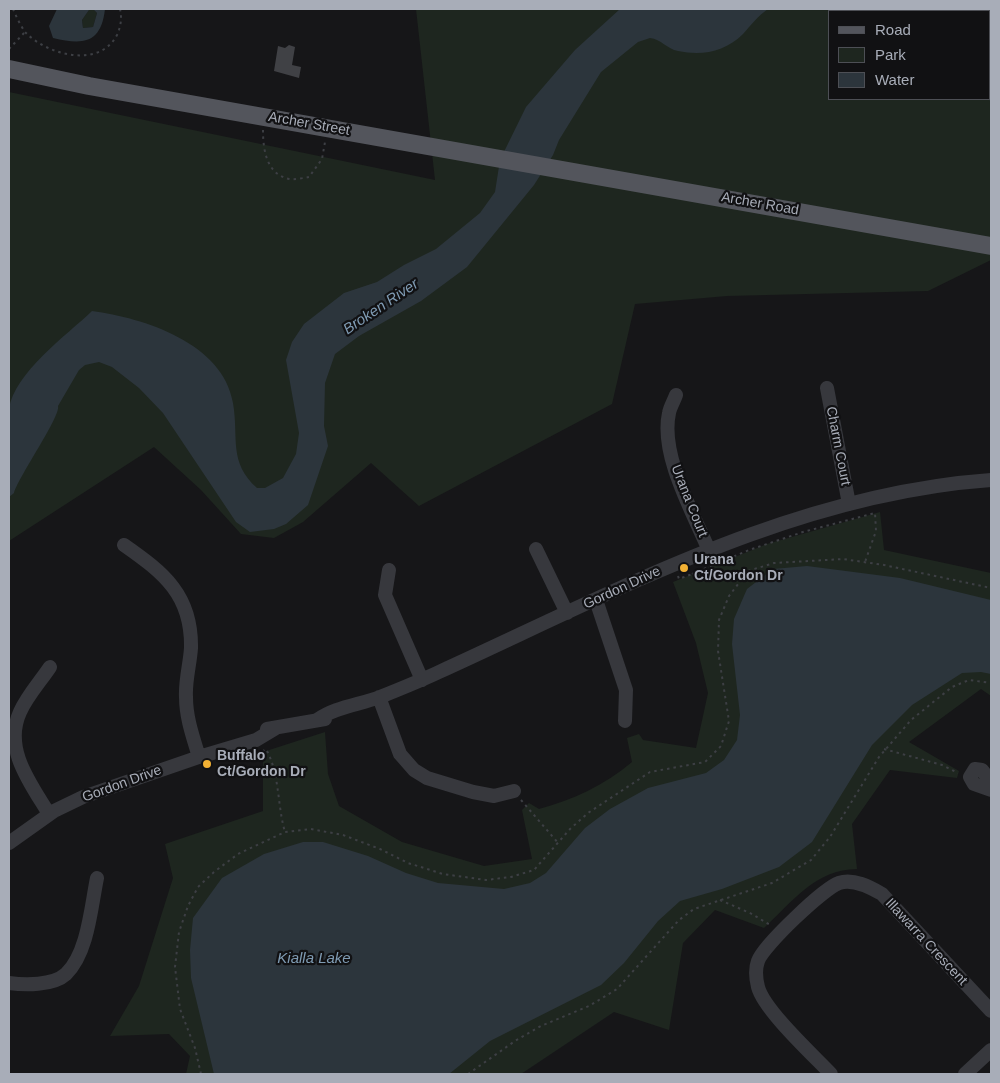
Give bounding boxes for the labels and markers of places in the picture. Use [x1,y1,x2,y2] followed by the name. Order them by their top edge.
[694,552,783,584] place label: Urana Ct/Gordon Dr
[678,562,690,574] marker: Urana Ct/Gordon Dr
[217,748,306,780] place label: Buffalo Ct/Gordon Dr
[201,758,213,770] marker: Buffalo Ct/Gordon Dr

